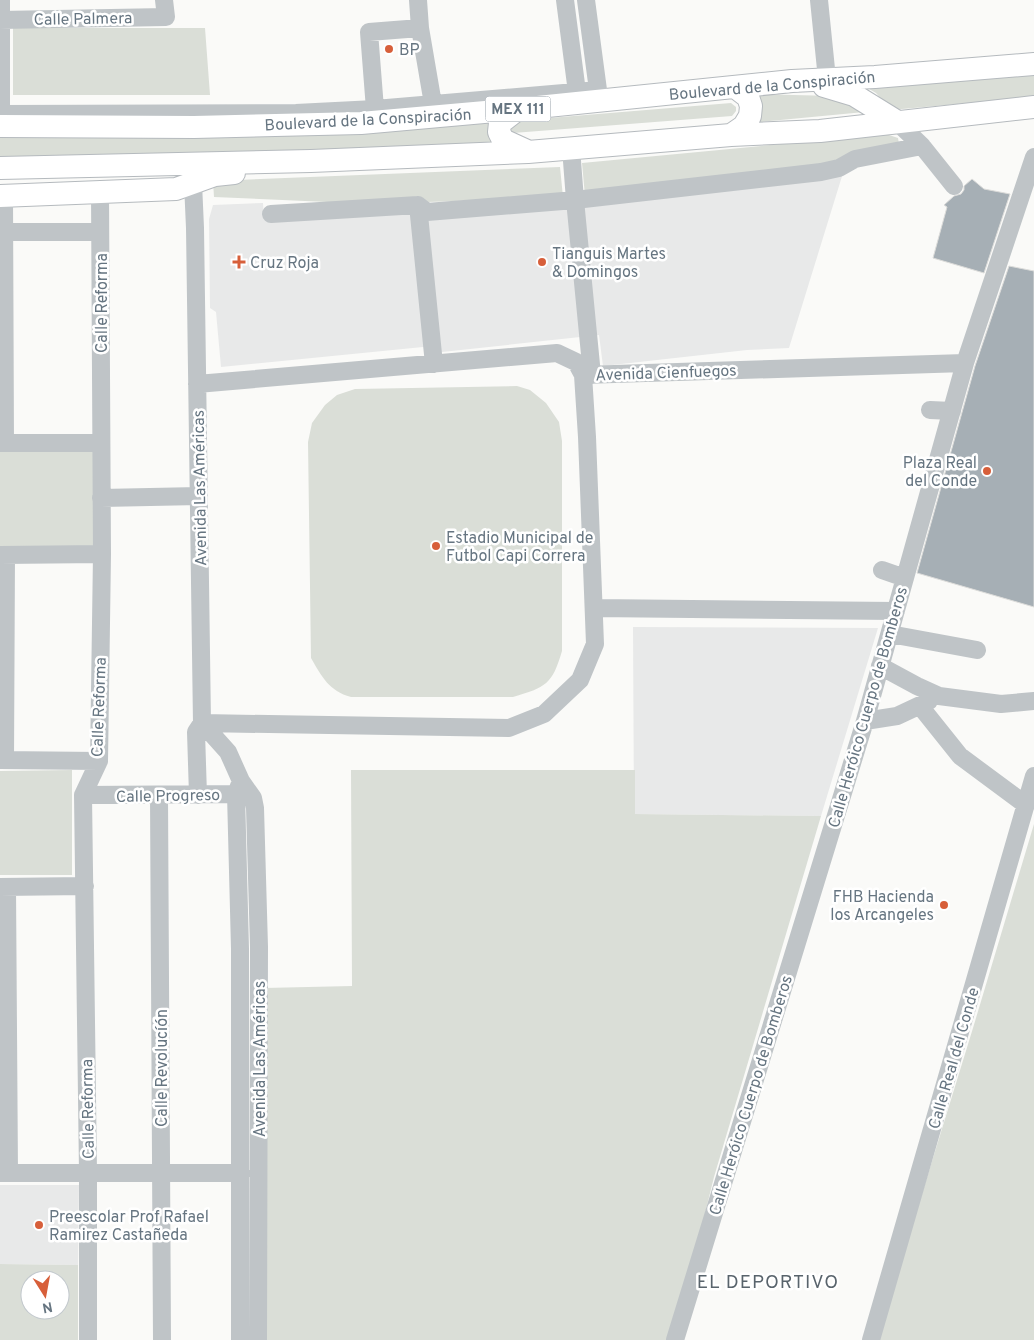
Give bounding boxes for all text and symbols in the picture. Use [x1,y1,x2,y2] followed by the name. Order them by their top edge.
[33,9,133,31] street label: Calle Palmera
[399,41,420,61] place label: BP
[383,43,395,55] marker: BP
[668,68,876,106] street label: Boulevard de la Conspiración
[486,96,550,122] road number: MEX 111
[264,106,472,136] street label: Boulevard de la Conspiración
[552,245,666,283] place label: Tianguis Martes & Domingos
[93,253,113,353] street label: Calle Reforma
[250,254,319,274] place label: Cruz Roja
[232,255,246,269] marker: Cruz Roja
[536,256,548,268] marker: Tianguis Martes & Domingos
[595,362,737,386] street label: Avenida Cienfuegos
[190,410,212,566] street label: Avenida Las Américas
[903,454,977,492] place label: Plaza Real del Conde
[981,465,993,477] marker: Plaza Real del Conde
[446,529,593,567] place label: Estadio Municipal de Futbol Capi Correra
[430,540,442,552] marker: Estadio Municipal de Futbol Capi Correra
[825,585,913,830] street label: Calle Heróico Cuerpo de Bomberos
[88,657,112,757] street label: Calle Reforma
[116,786,220,808] street label: Calle Progreso
[830,888,934,926] place label: FHB Hacienda los Arcangeles
[938,899,950,911] marker: FHB Hacienda los Arcangeles
[706,973,798,1218] street label: Calle Heróico Cuerpo de Bomberos
[251,981,271,1137] street label: Avenida Las Américas
[925,985,985,1132] street label: Calle Real del Conde
[153,1009,173,1127] street label: Calle Revolucíón
[78,1059,100,1159] street label: Calle Reforma
[49,1208,209,1246] place label: Preescolar Prof Rafael Ramirez Castañeda
[33,1219,45,1231] marker: Preescolar Prof Rafael Ramirez Castañeda
[20,1270,70,1320] north arrow
[697,1271,839,1295] district label: EL DEPORTIVO
[41,1297,54,1316] text: N

